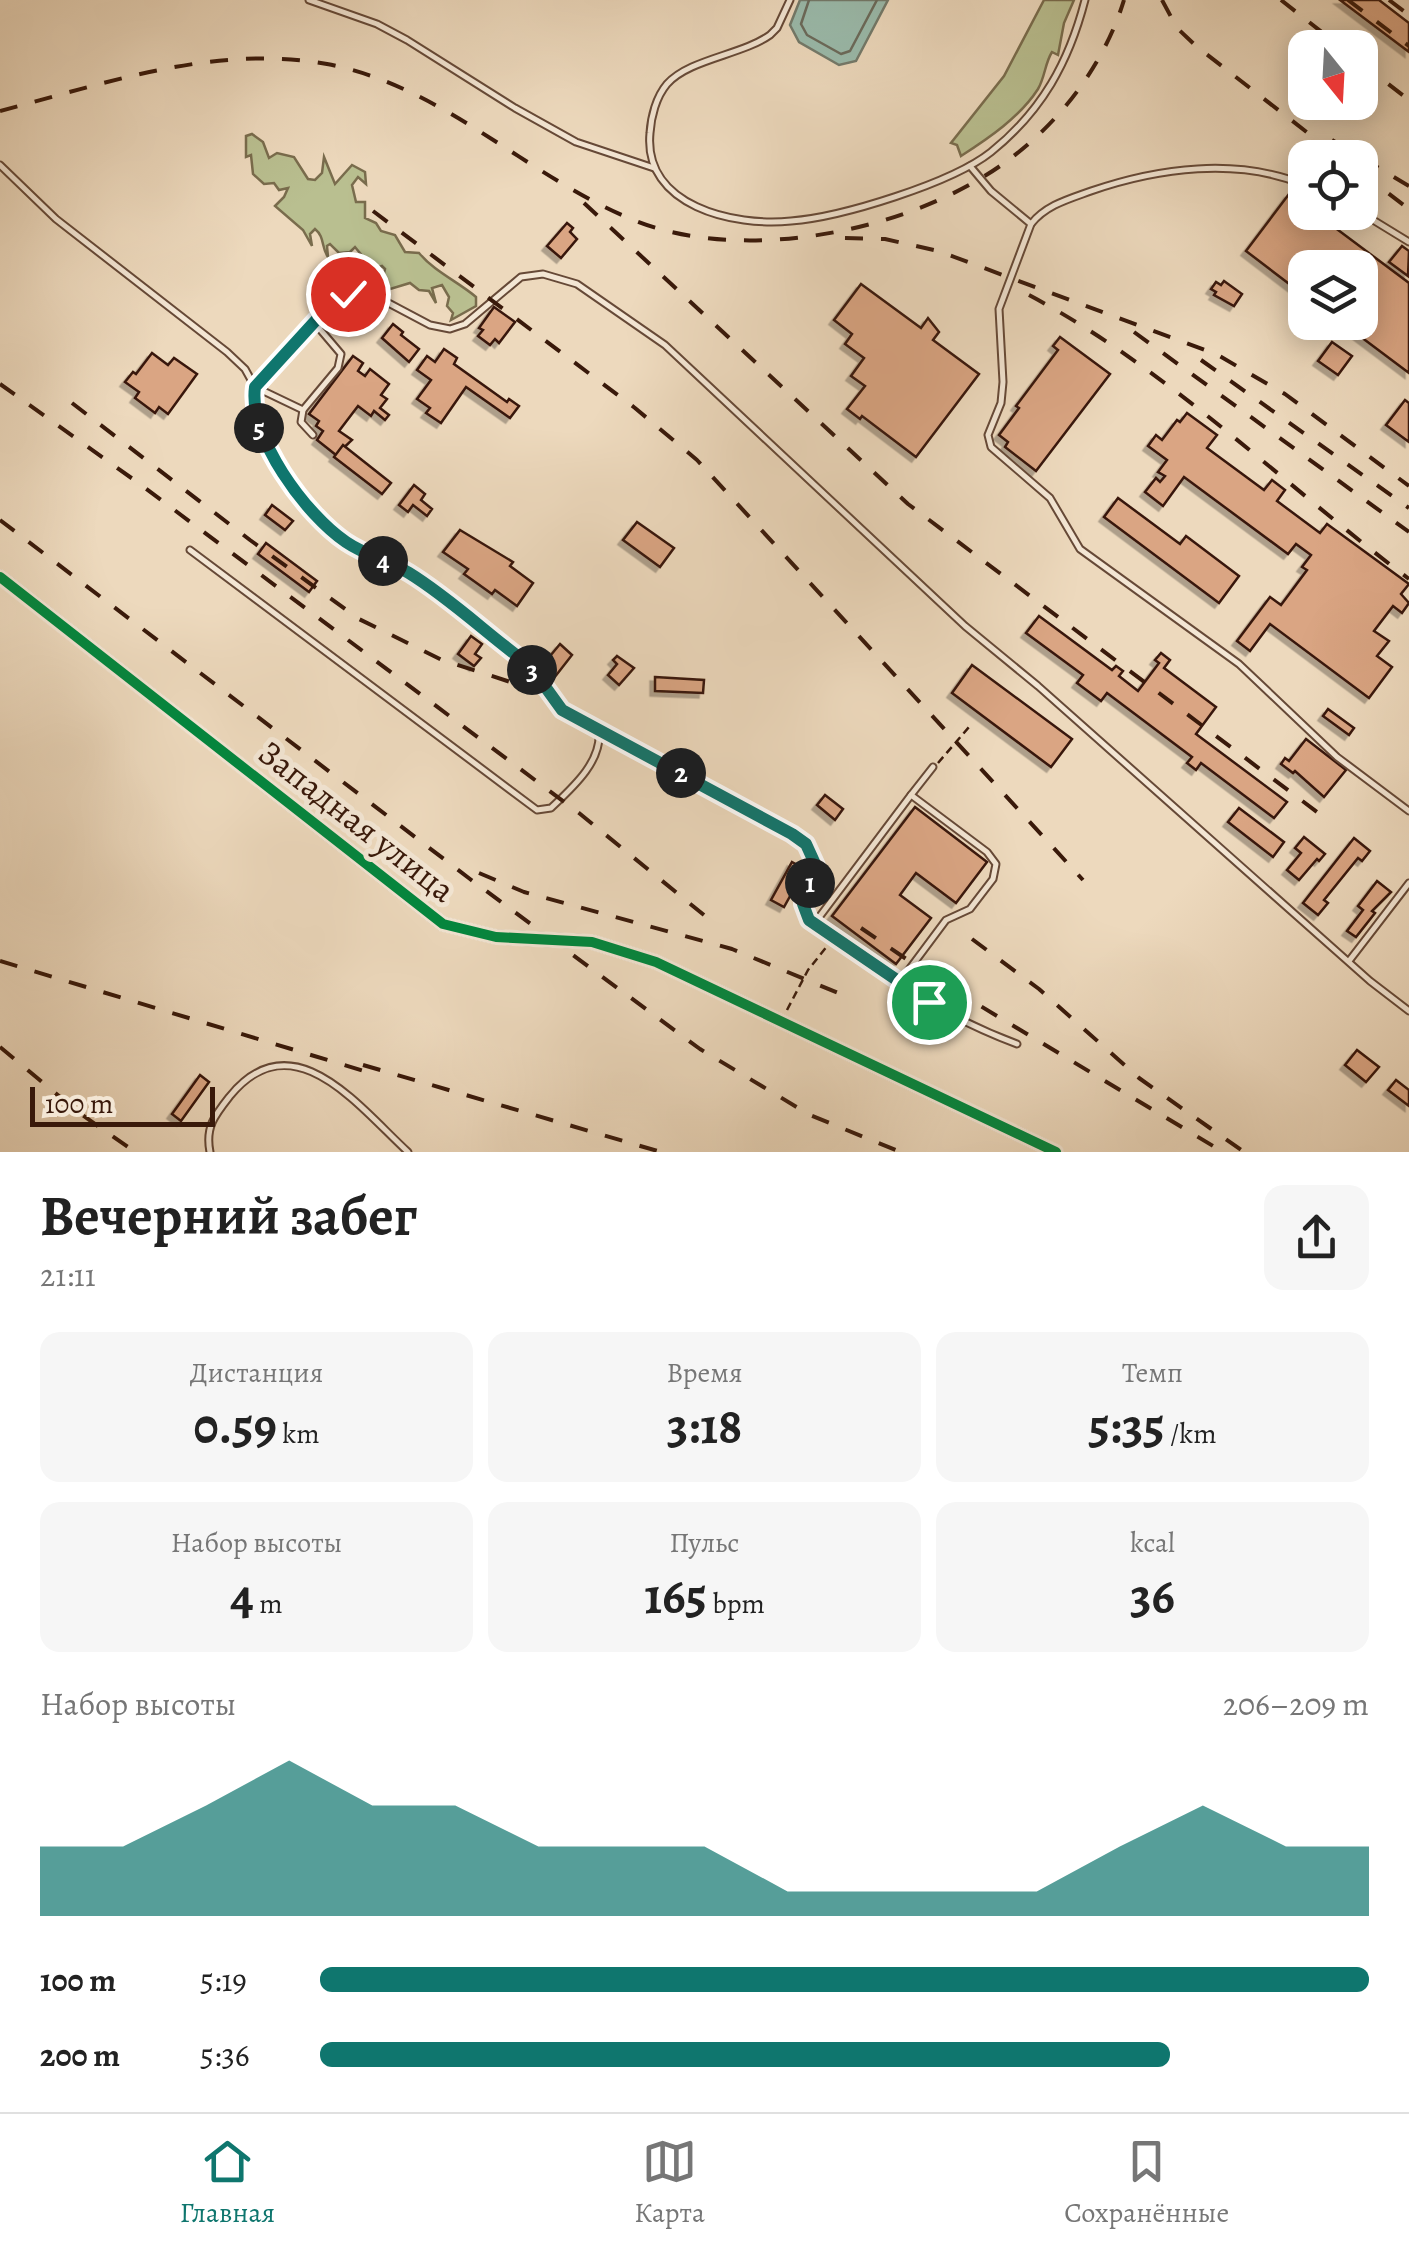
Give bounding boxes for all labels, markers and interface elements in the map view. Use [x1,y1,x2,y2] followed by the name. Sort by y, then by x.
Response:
[1288,30,1378,120] north arrow
[1288,30,1378,340] map controls
[1288,140,1378,230] button: locate
[1288,250,1378,340] button: layers
[306,252,391,337] pin
[321,267,376,322] icon: check
[234,403,284,453] pin: 5
[253,409,265,447] text: 5
[358,536,408,586] pin: 4
[376,542,390,580] text: 4
[507,645,557,695] pin: 3
[526,651,538,689] text: 3
[249,729,465,913] street label: Западная улица
[656,748,706,798] pin: 2
[674,754,688,792] text: 2
[785,858,835,908] pin: 1
[805,864,815,902] text: 1
[887,960,972,1045] pin
[902,975,957,1030] icon: arrive
[30,1082,215,1126] scale bar
[45,1085,113,1123] text: 100 m
[40,1178,418,1253] text: Вечерний забег
[1264,1185,1369,1290] button: share
[40,1253,96,1297] text: 21:11
[190,1354,323,1392] text: Дистанция
[666,1354,743,1392] text: Время
[1122,1354,1183,1392] text: Темп
[193,1392,277,1460] text: 0.59
[667,1392,742,1460] text: 3:18
[1088,1392,1165,1460] text: 5:35
[277,1415,320,1453] text: km
[1165,1415,1217,1453] text: /km
[171,1524,342,1562] text: Набор высоты
[669,1524,740,1562] text: Пульс
[1130,1524,1175,1562] text: kcal
[230,1562,254,1630] text: 4
[644,1562,707,1630] text: 165
[1130,1562,1175,1630] text: 36
[254,1585,283,1623] text: m
[707,1585,765,1623] text: bpm
[40,1682,236,1726] text: Набор высоты
[1223,1682,1369,1726] text: 206–209 m
[40,1958,116,2002] text: 100 m
[200,1958,247,2002] text: 5:19
[40,2033,120,2077] text: 200 m
[200,2033,249,2077] text: 5:36
[180,2134,275,2232] tab: Главная
[634,2134,705,2232] tab: Карта
[1064,2134,1229,2232] tab: Сохранённые

